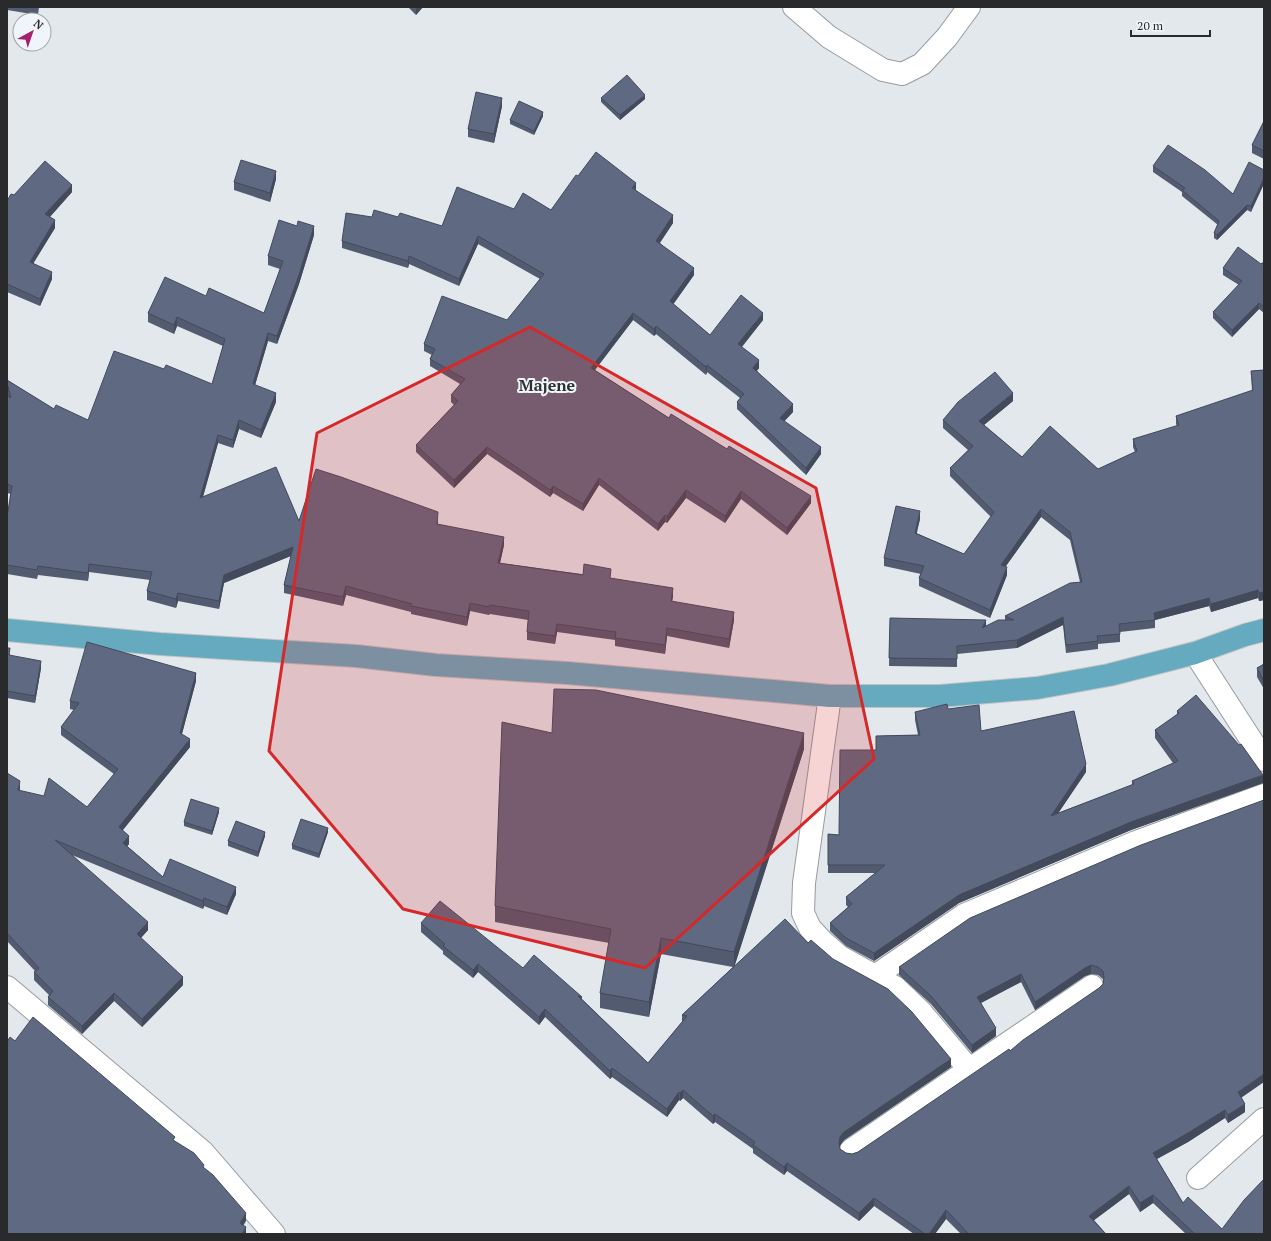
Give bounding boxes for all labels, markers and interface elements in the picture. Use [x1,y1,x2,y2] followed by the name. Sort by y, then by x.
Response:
[12,12,52,52] north arrow
[1131,12,1210,38] scale bar
[31,16,47,33] text: N
[1137,18,1164,33] text: 20 m
[519,374,576,396] district label: Majene

